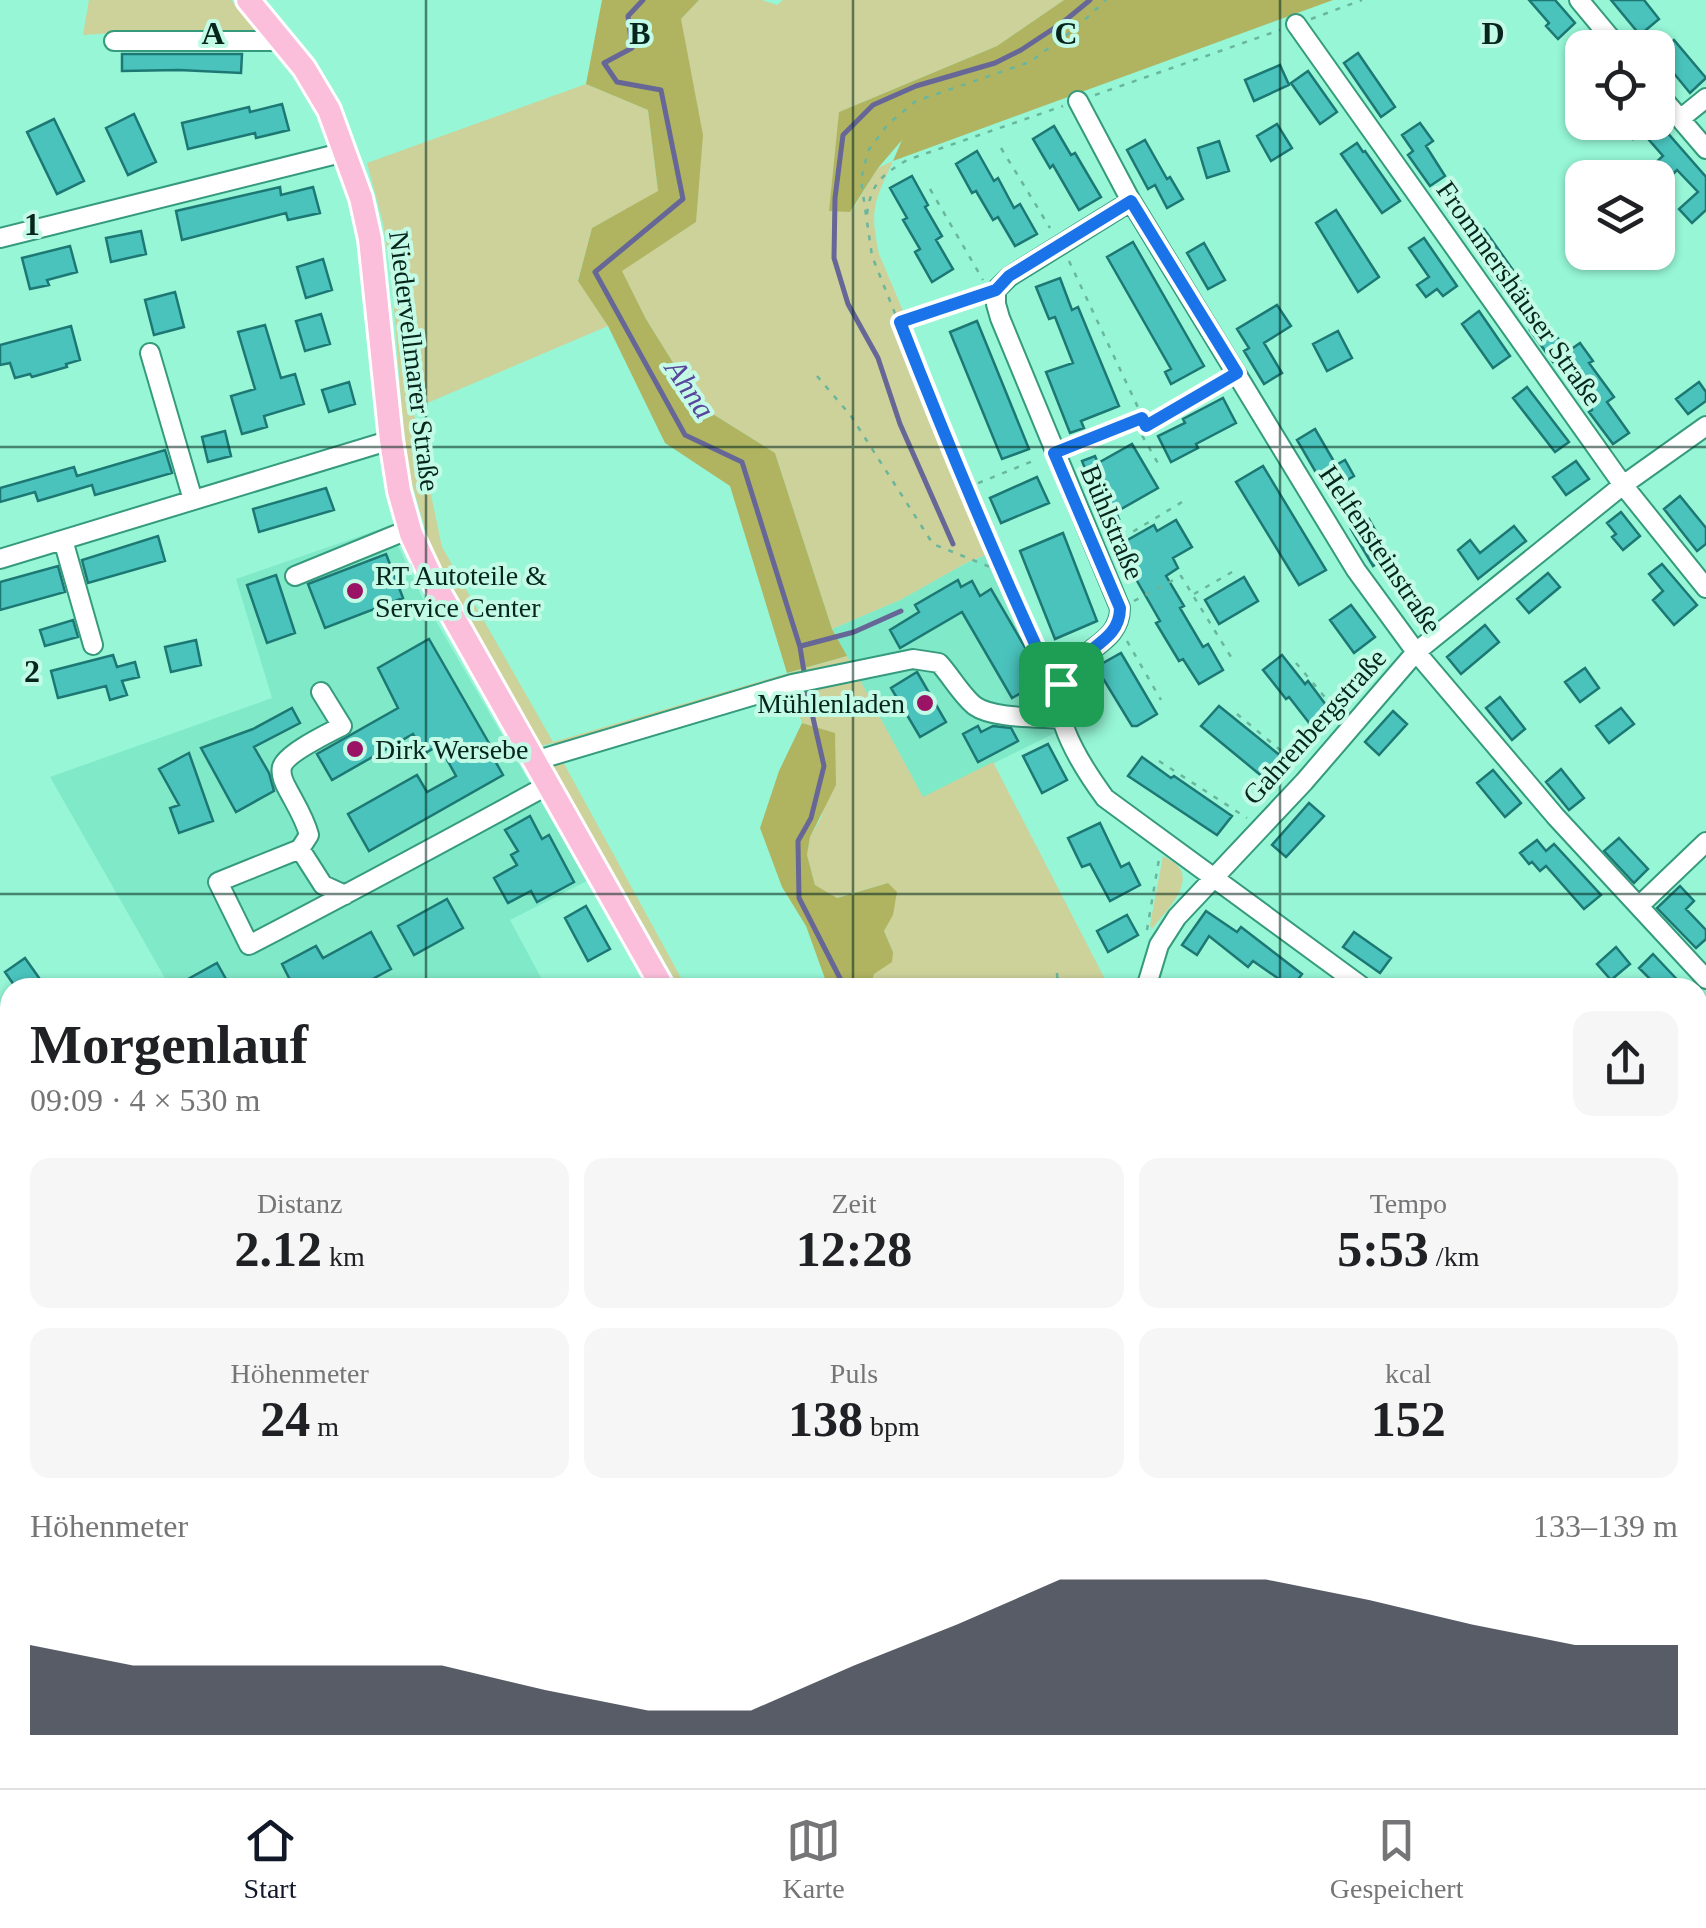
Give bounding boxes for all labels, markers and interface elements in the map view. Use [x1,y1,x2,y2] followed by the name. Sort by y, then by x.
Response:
[201,15,225,51] text: A
[629,15,651,51] text: B
[1054,15,1078,51] text: C
[1481,15,1505,51] text: D
[1565,30,1675,270] map controls
[1565,30,1675,140] button: locate
[1565,160,1675,270] button: layers
[1430,175,1609,411] street label: Frommershäuser Straße
[24,206,40,242] text: 1
[383,229,446,493] street label: Niedervellmarer Straße
[658,352,722,424] water label: Ahna
[1313,459,1448,639] street label: Helfensteinstraße
[1075,460,1151,584] street label: Bühlstraße
[375,560,547,623] place label: RT Autoteile & Service Center
[344,580,366,602] marker: RT Autoteile & Service Center
[1019,642,1104,727] pin
[1236,642,1392,810] street label: Gahrenbergstraße
[24,653,40,689] text: 2
[1034,657,1089,712] icon: arrive
[757,688,905,719] place label: Mühlenladen
[914,692,936,714] marker: Mühlenladen
[375,734,529,765] place label: Dirk Wersebe
[344,738,366,760] marker: Dirk Wersebe
[1573,1011,1678,1116] button: share
[30,1014,308,1075] text: Morgenlauf
[30,1082,260,1118] text: 09:09 · 4 × 530 m
[257,1188,342,1219] text: Distanz
[831,1188,877,1219] text: Zeit
[1370,1188,1447,1219] text: Tempo
[235,1221,322,1277] text: 2.12
[796,1221,912,1277] text: 12:28
[1337,1221,1429,1277] text: 5:53
[322,1241,365,1272] text: km
[1429,1241,1479,1272] text: /km
[230,1358,369,1389] text: Höhenmeter
[830,1358,878,1389] text: Puls
[1385,1358,1432,1389] text: kcal
[260,1391,310,1447] text: 24
[788,1391,863,1447] text: 138
[1371,1391,1446,1447] text: 152
[310,1411,339,1442] text: m
[863,1411,920,1442] text: bpm
[30,1508,188,1544] text: Höhenmeter
[1533,1508,1678,1544] text: 133–139 m
[243,1813,298,1905] tab: Start
[783,1813,845,1905] tab: Karte
[1330,1813,1463,1905] tab: Gespeichert

